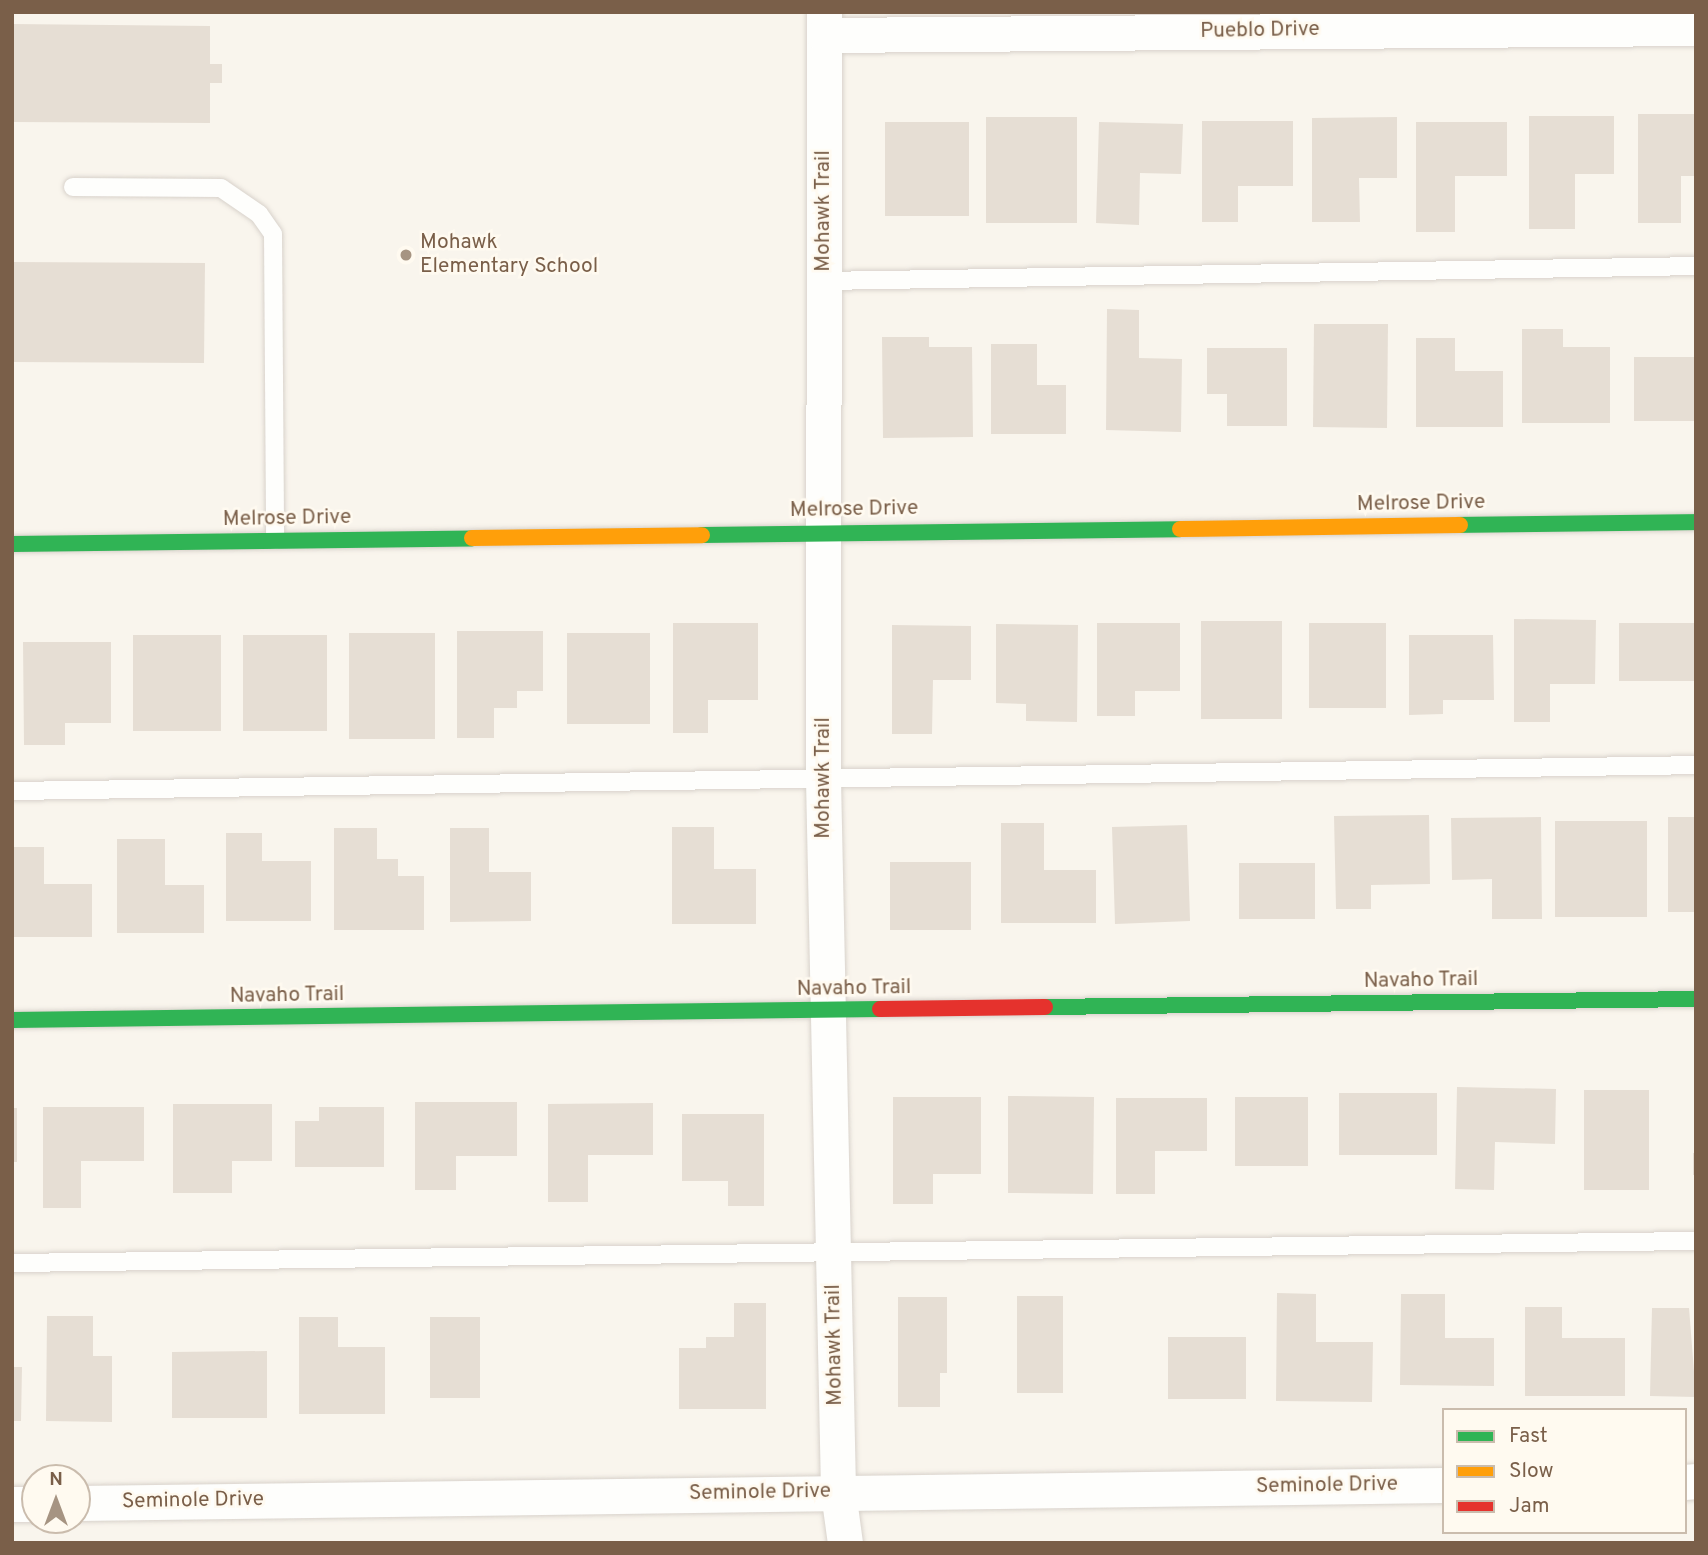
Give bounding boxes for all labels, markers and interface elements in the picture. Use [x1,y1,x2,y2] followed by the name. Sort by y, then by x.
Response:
[1200,17,1320,45] street label: Pueblo Drive
[811,150,837,272] street label: Mohawk Trail
[420,230,598,280] place label: Mohawk Elementary School
[398,247,414,263] marker: Mohawk Elementary School
[1357,490,1485,518] street label: Melrose Drive
[790,496,918,524] street label: Melrose Drive
[223,505,351,533] street label: Melrose Drive
[811,717,837,839] street label: Mohawk Trail
[1363,967,1479,995] street label: Navaho Trail
[796,975,912,1003] street label: Navaho Trail
[229,982,345,1010] street label: Navaho Trail
[821,1284,849,1406] street label: Mohawk Trail
[1442,1408,1687,1534] legend
[1509,1423,1548,1450] text: Fast
[1509,1458,1554,1485] text: Slow
[21,1464,91,1534] north arrow
[49,1468,63,1492] text: N
[1256,1472,1398,1500] street label: Seminole Drive
[689,1479,831,1507] street label: Seminole Drive
[122,1487,264,1515] street label: Seminole Drive
[1509,1493,1550,1520] text: Jam

